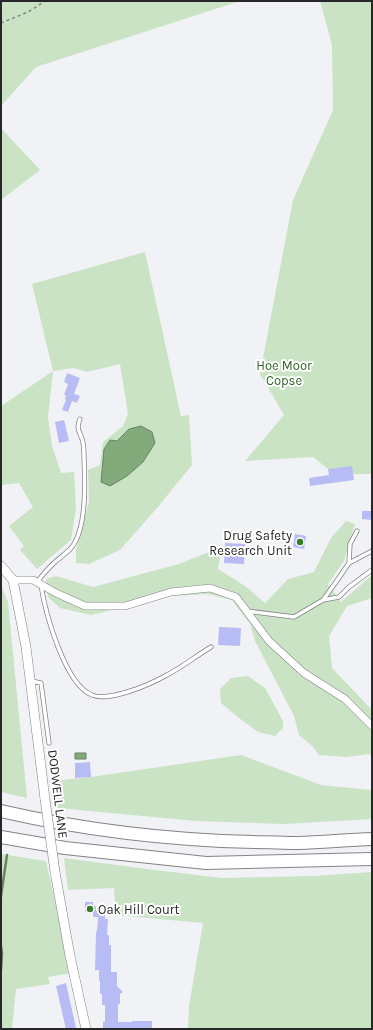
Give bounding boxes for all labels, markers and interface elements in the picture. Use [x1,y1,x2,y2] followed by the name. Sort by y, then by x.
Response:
[256,358,312,388] park label: Hoe Moor Copse
[209,528,292,558] place label: Drug Safety Research Unit
[295,537,305,547] marker: Drug Safety Research Unit
[45,749,71,839] street label: DODWELL LANE
[98,902,180,917] place label: Oak Hill Court
[85,904,95,914] marker: Oak Hill Court

